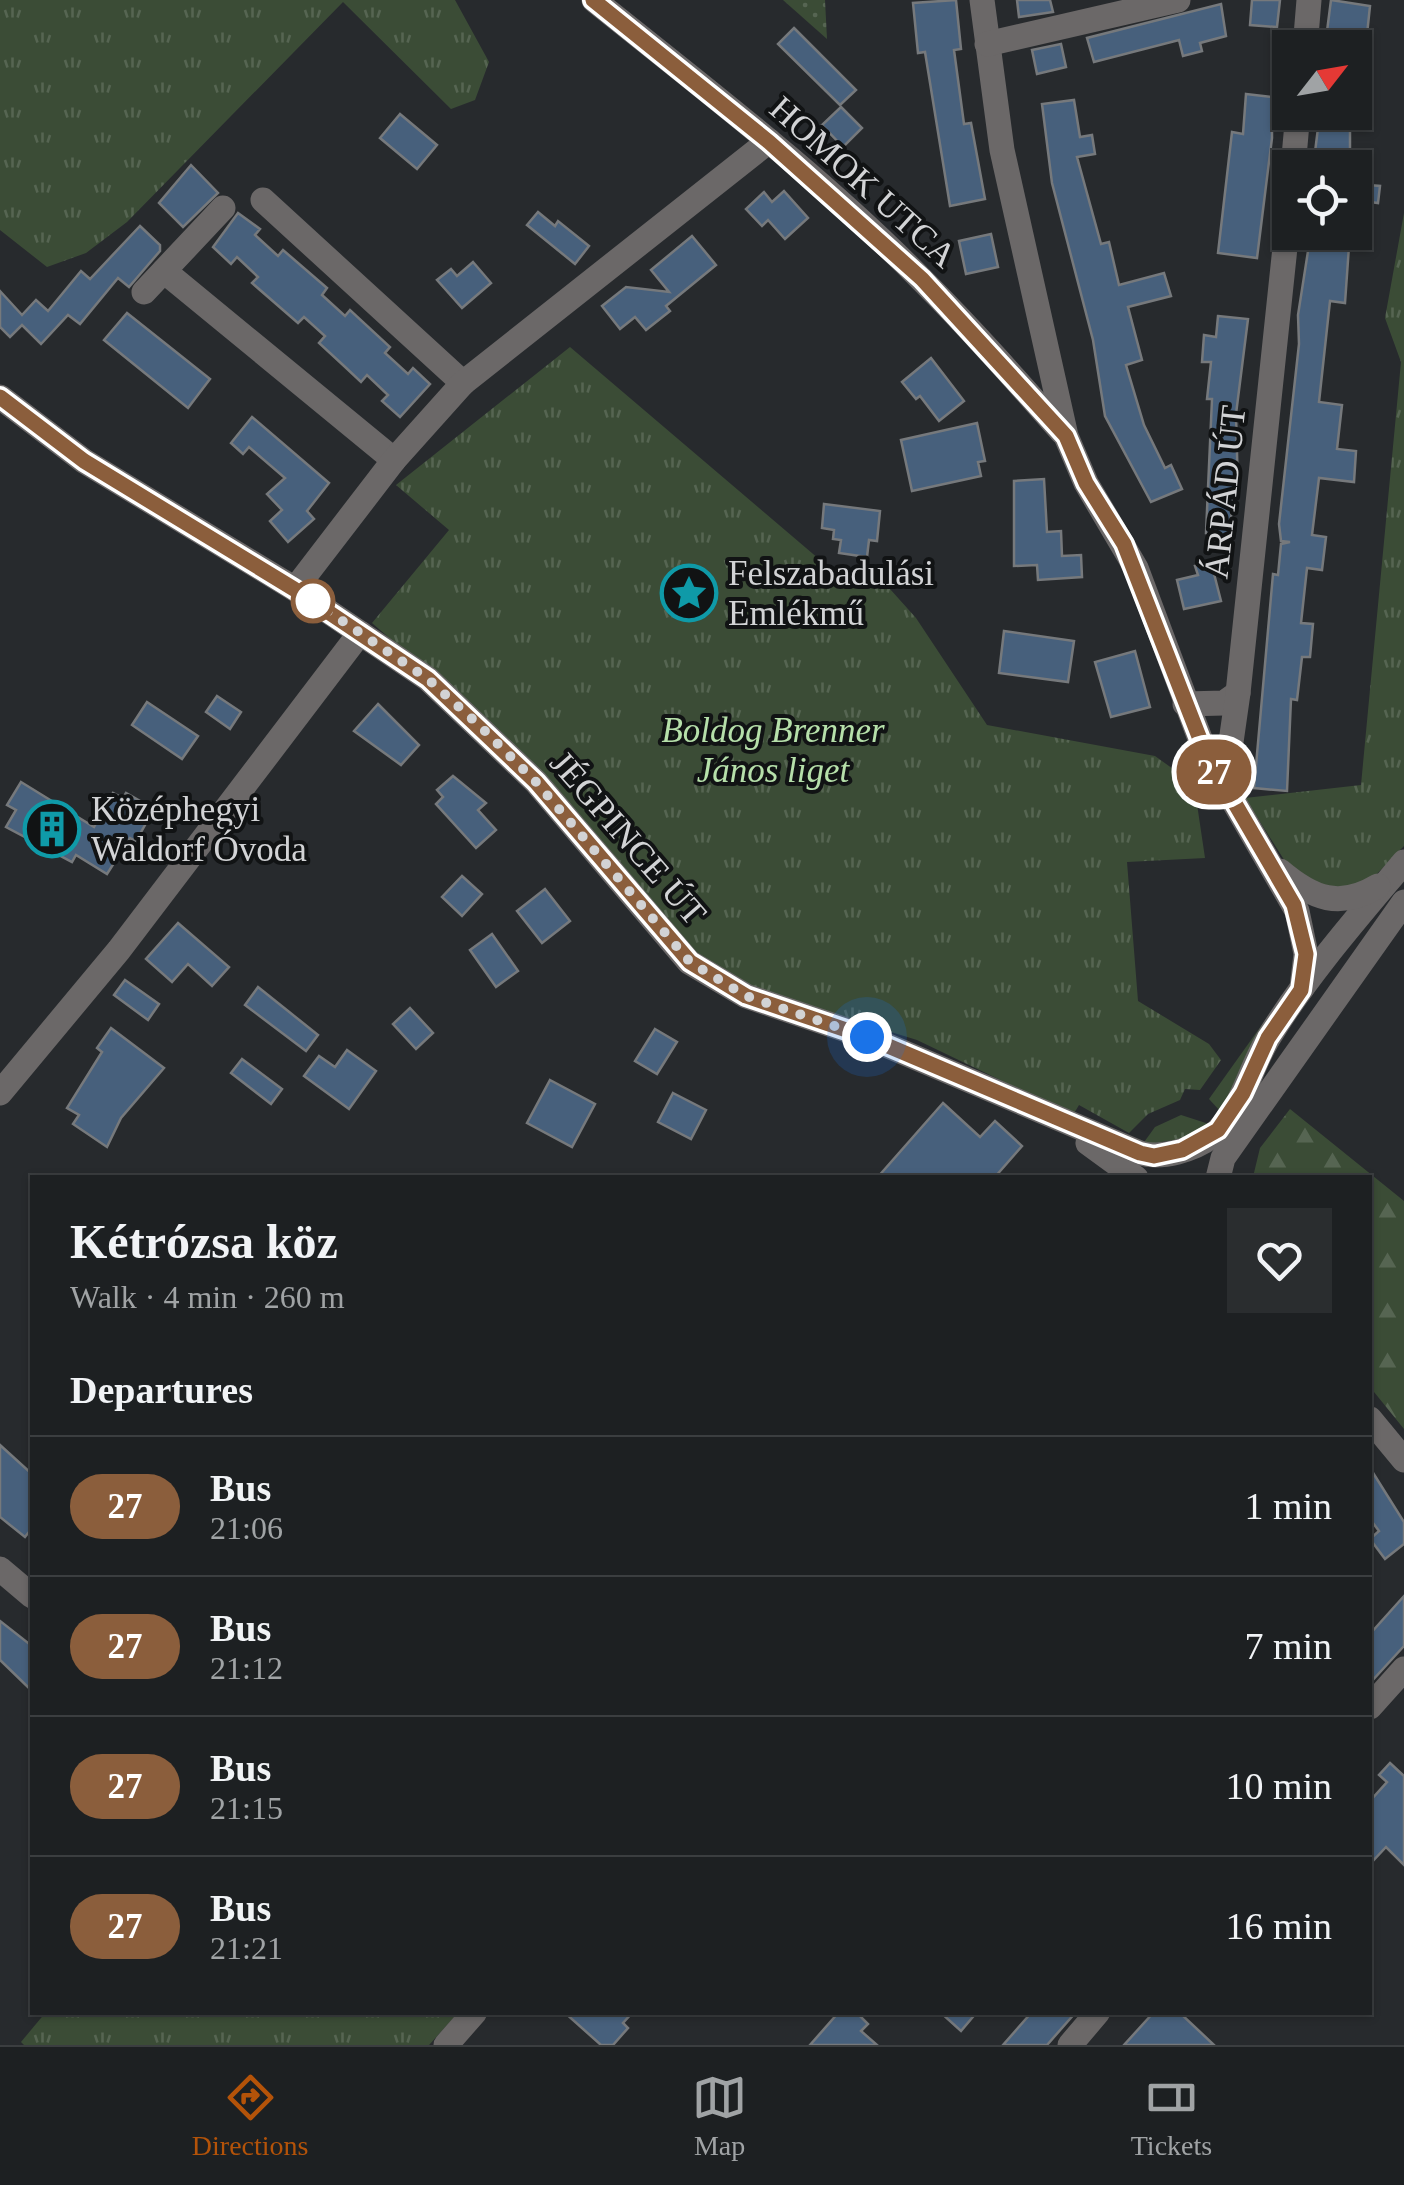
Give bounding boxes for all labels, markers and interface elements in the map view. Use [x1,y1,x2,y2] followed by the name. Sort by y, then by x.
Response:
[1272,30,1372,130] north arrow
[1272,30,1372,250] map controls
[762,88,964,276] street label: HOMOK UTCA
[1272,150,1372,250] button: locate
[1196,403,1253,581] street label: ÁRPÁD ÚT
[728,554,934,633] place label: Felszabadulási Emlékmű
[659,563,719,623] place icon: Felszabadulási Emlékmű
[292,580,334,622] unlabelled marker
[661,711,885,790] park label: Boldog Brenner János liget
[1169,740,1259,804] line badge: 27
[542,743,715,933] street label: JÉGPINCE ÚT
[1197,753,1232,792] text: 27
[91,790,307,869] place label: Középhegyi Waldorf Óvoda
[22,799,82,859] building icon: Középhegyi Waldorf Óvoda
[842,1012,892,1062] your location
[1227,1208,1332,1313] button: heart
[70,1215,338,1268] text: Kétrózsa köz
[70,1279,345,1315] text: Walk · 4 min · 260 m
[70,1369,253,1411] text: Departures
[210,1467,271,1509] text: Bus
[1244,1485,1332,1527] text: 1 min
[108,1487,143,1526] text: 27
[210,1510,283,1546] text: 21:06
[210,1607,271,1649] text: Bus
[1244,1625,1332,1667] text: 7 min
[108,1627,143,1666] text: 27
[210,1650,283,1686] text: 21:12
[210,1747,271,1789] text: Bus
[1225,1765,1332,1807] text: 10 min
[108,1767,143,1806] text: 27
[210,1790,283,1826] text: 21:15
[210,1887,271,1929] text: Bus
[1225,1905,1332,1947] text: 16 min
[108,1907,143,1946] text: 27
[210,1930,283,1966] text: 21:21
[192,2070,308,2162] tab: Directions
[692,2070,747,2162] tab: Map
[1131,2070,1212,2162] tab: Tickets

